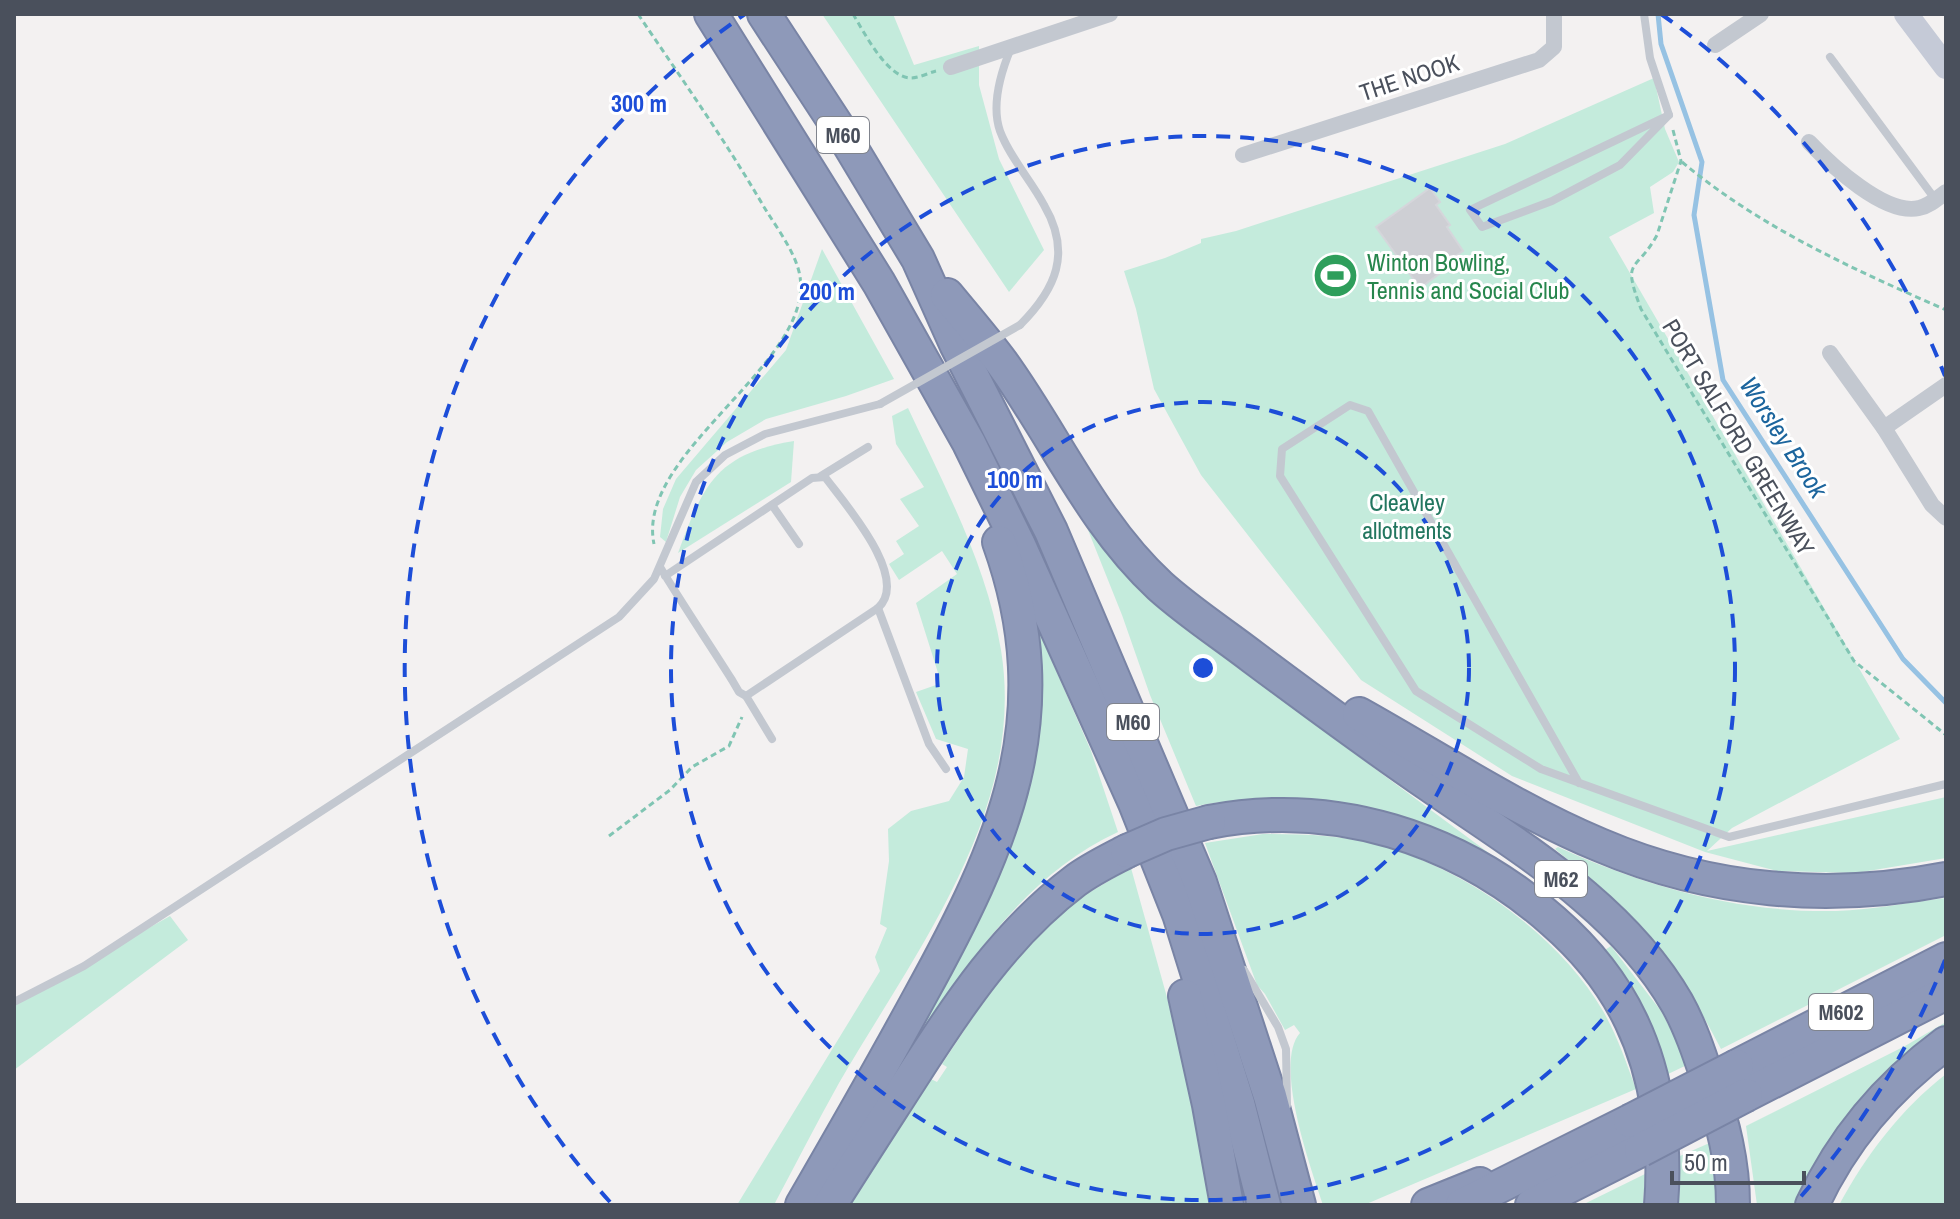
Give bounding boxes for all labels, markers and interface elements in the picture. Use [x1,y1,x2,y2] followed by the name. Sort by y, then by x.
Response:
[1355,46,1463,108] street label: THE NOOK
[611,87,667,119] text: 300 m
[817,117,869,153] road number: M60
[1367,246,1569,306] place label: Winton Bowling, Tennis and Social Club
[1312,252,1360,300] sports icon: Winton Bowling, Tennis and Social Club
[799,275,855,307] text: 200 m
[1656,313,1822,561] street label: PORT SALFORD GREENWAY
[1732,370,1837,506] water label: Worsley Brook
[987,463,1043,495] text: 100 m
[1362,486,1452,546] park label: Cleavley allotments
[1189,654,1217,682] centre of rings
[1107,704,1159,740] road number: M60
[1535,861,1587,897] road number: M62
[1809,994,1873,1030] road number: M602
[1672,1135,1804,1185] scale bar
[1684,1146,1728,1178] text: 50 m

